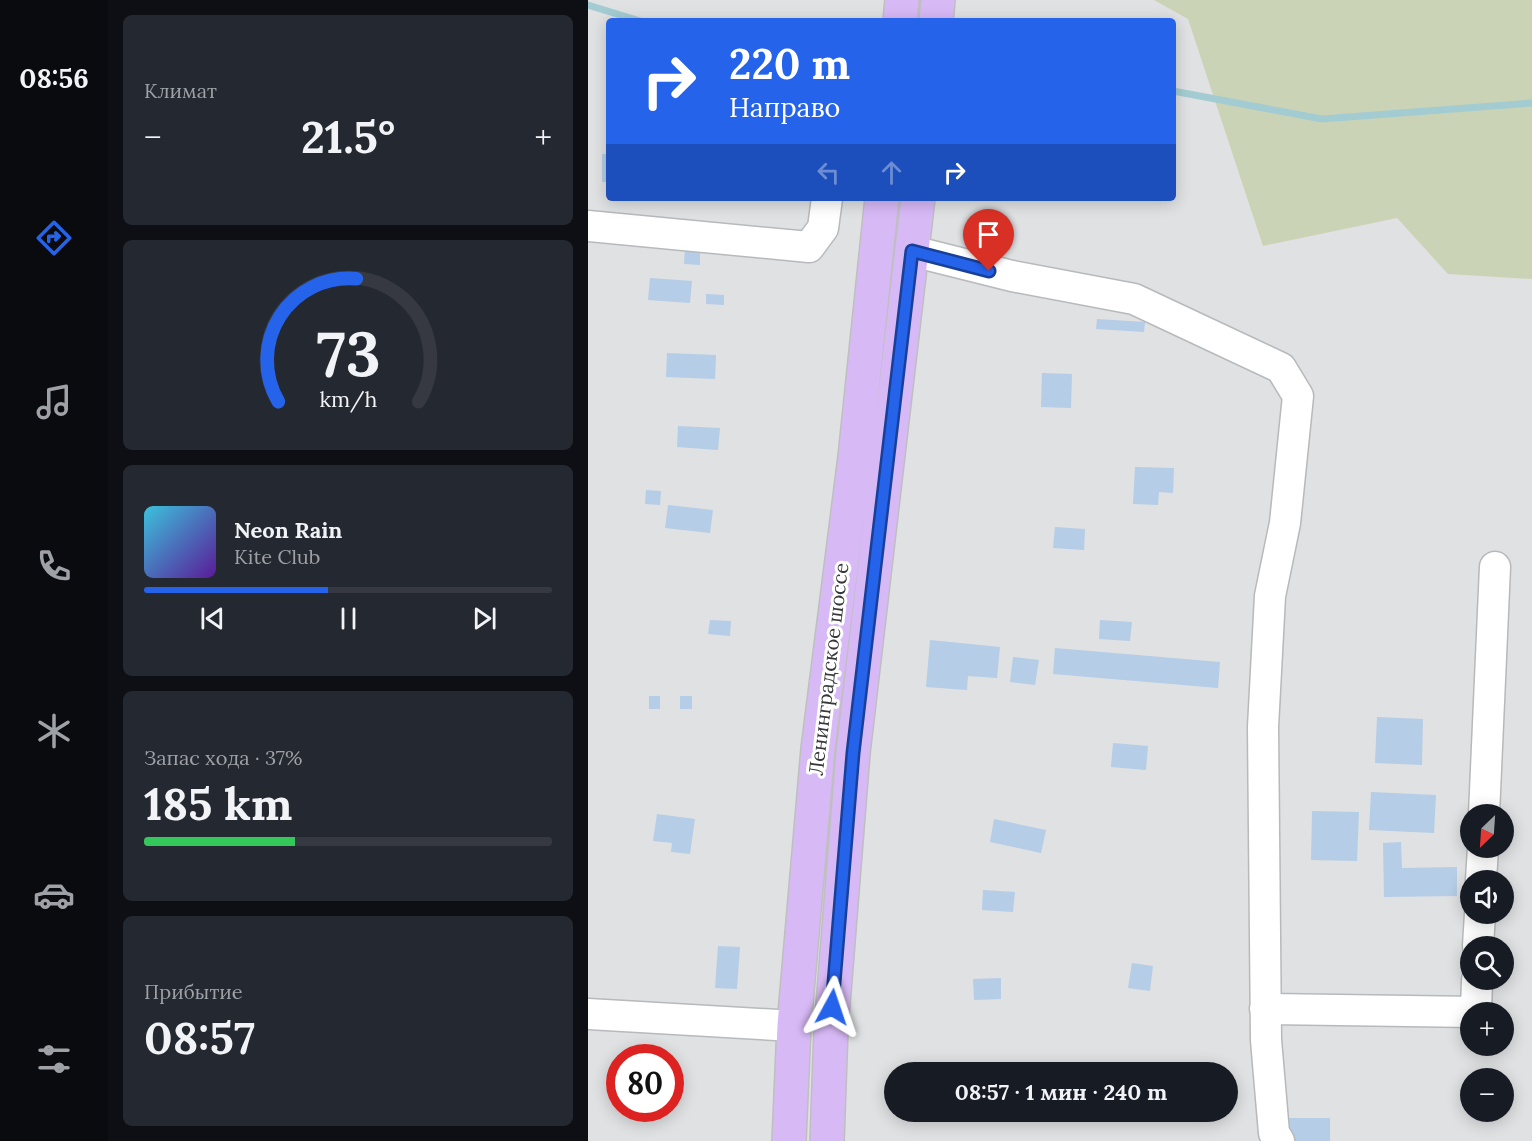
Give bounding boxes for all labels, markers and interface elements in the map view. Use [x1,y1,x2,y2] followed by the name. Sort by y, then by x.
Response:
[729,37,850,91] text: 220 m
[630,42,708,120] icon: right
[19,61,89,95] text: 08:56
[144,78,217,103] text: Климат
[729,90,840,124] text: Направо
[301,108,395,165] text: 21.5°
[144,116,162,158] text: −
[534,116,552,158] text: +
[812,156,845,189] icon: left
[875,156,908,189] icon: ahead
[938,156,971,189] icon: right
[963,209,1014,271] pin
[33,217,75,259] icon: directions
[972,218,1005,251] icon: arrive
[316,313,380,393] text: 73
[33,381,75,423] icon: music
[319,386,377,414] text: km/h
[234,516,342,544] text: Neon Rain
[234,544,320,569] text: Kite Club
[33,545,75,587] icon: phone
[803,561,853,777] street label: Ленинградское шоссе
[196,602,229,635] icon: previous
[332,602,365,635] icon: pause
[468,602,501,635] icon: next
[33,710,75,752] icon: climate
[144,745,302,770] text: Запас хода · 37%
[144,775,292,832] text: 185 km
[1460,804,1514,858] north arrow
[1460,804,1514,1122] map controls
[1460,870,1514,924] button: sound
[33,874,75,916] icon: car
[1460,936,1514,990] button: search
[800,975,864,1039] position arrow
[144,979,243,1004] text: Прибытие
[1460,1002,1514,1056] button: +
[144,1009,255,1066] text: 08:57
[33,1038,75,1080] icon: filters
[606,1044,684,1122] speed limit sign: 80
[1460,1068,1514,1122] button: −
[955,1078,1167,1106] text: 08:57 · 1 мин · 240 m

